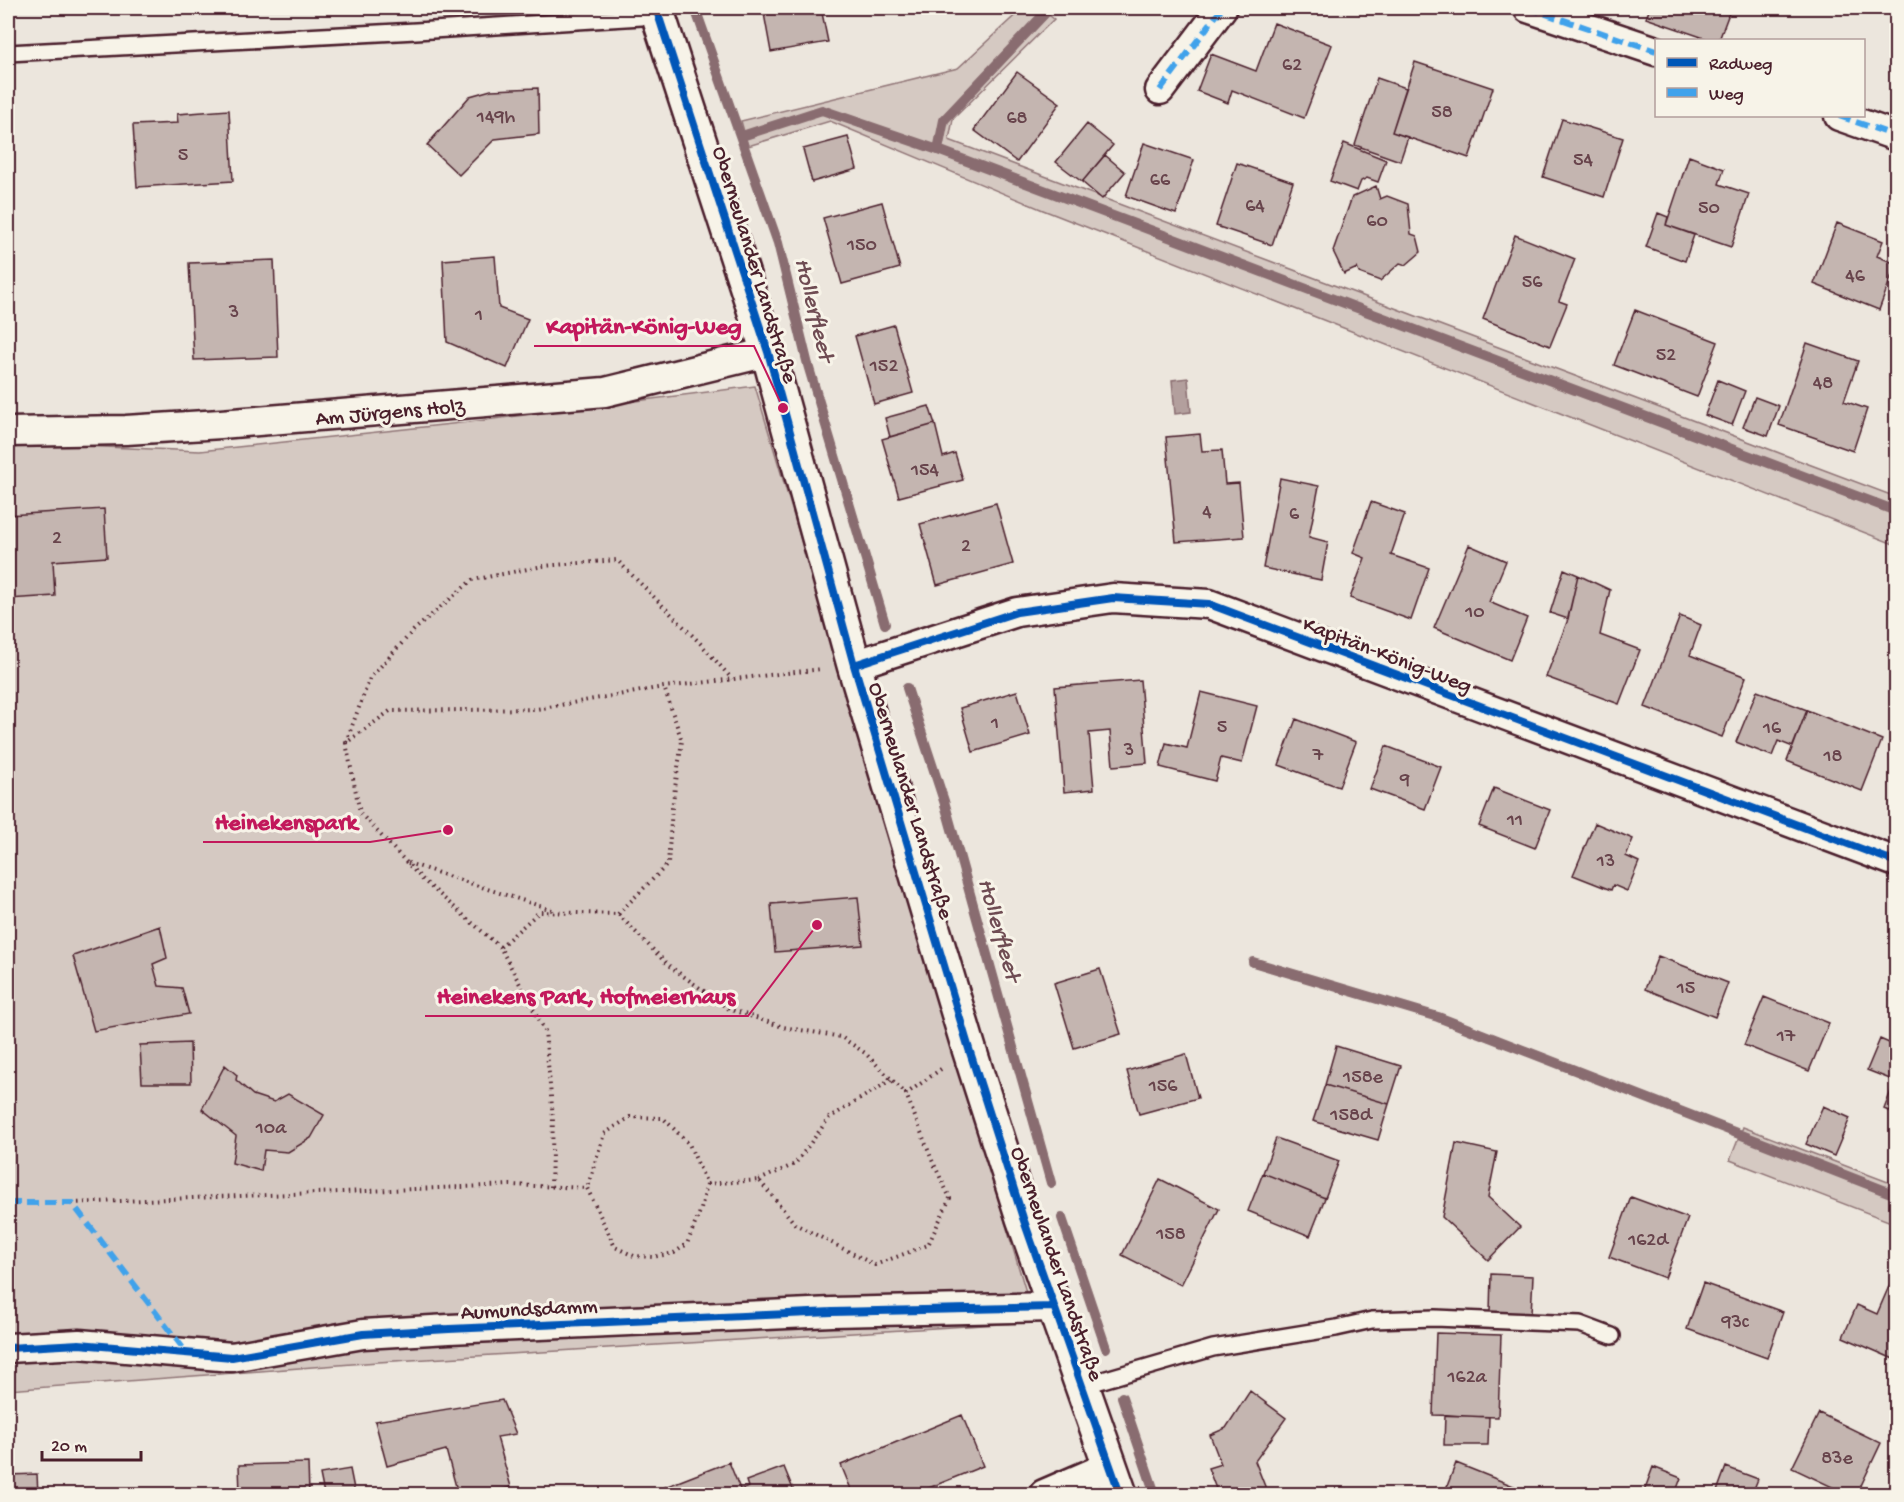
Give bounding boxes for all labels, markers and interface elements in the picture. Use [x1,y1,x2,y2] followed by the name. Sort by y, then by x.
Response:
[1655,39,1865,117] legend
[1282,55,1302,78] house number: 62
[1709,55,1772,76] text: Radweg
[1709,85,1744,106] text: Weg
[1431,102,1453,125] house number: 58
[476,107,515,130] house number: 149h
[1006,108,1028,131] house number: 68
[705,144,802,387] street label: Oberneulander Landstraße
[178,145,188,168] house number: 5
[1573,150,1594,173] house number: 54
[1150,170,1171,193] house number: 66
[1245,196,1265,219] house number: 64
[1698,198,1720,221] house number: 50
[1366,211,1388,234] house number: 60
[846,235,877,258] house number: 150
[786,255,840,368] water label: Hollerfleet
[1845,266,1866,289] house number: 46
[1522,272,1543,295] house number: 56
[228,302,239,325] house number: 3
[534,304,754,346] callout: Kapitän-König-Weg
[474,305,483,328] house number: 1
[545,314,742,343] text: Kapitän-König-Weg
[1656,345,1676,368] house number: 52
[869,356,898,379] house number: 152
[1813,373,1833,396] house number: 48
[315,394,467,433] street label: Am Jürgens Holz
[910,460,940,483] house number: 154
[1202,502,1212,525] house number: 4
[1289,504,1300,527] house number: 6
[52,528,62,551] house number: 2
[961,536,971,559] house number: 2
[1464,602,1485,625] house number: 10
[1298,612,1475,701] street label: Kapitän-König-Weg
[861,680,958,923] street label: Oberneulander Landstraße
[990,713,999,736] house number: 1
[1217,717,1227,740] house number: 5
[1762,718,1782,741] house number: 16
[1123,740,1134,763] house number: 3
[1312,745,1324,768] house number: 7
[1822,746,1843,769] house number: 18
[1399,770,1410,793] house number: 9
[203,800,370,842] callout: Heinekenspark
[215,810,361,839] text: Heinekenspark
[1506,810,1523,833] house number: 11
[1596,851,1615,874] house number: 13
[969,876,1027,988] water label: Hollerfleet
[425,974,748,1016] callout: Heinekens Park, Hofmeierhaus
[1676,978,1695,1001] house number: 15
[437,984,736,1013] text: Heinekens Park, Hofmeierhaus
[1776,1026,1796,1049] house number: 17
[1342,1067,1384,1090] house number: 158e
[1148,1076,1178,1099] house number: 156
[1329,1105,1374,1128] house number: 158d
[255,1118,287,1141] house number: 10a
[1003,1144,1108,1386] street label: Oberneulander Landstraße
[1155,1224,1186,1247] house number: 158
[1627,1230,1670,1253] house number: 162d
[460,1294,599,1328] street label: Aumundsdamm
[1720,1312,1750,1335] house number: 93c
[1446,1367,1487,1390] house number: 162a
[42,1424,141,1462] scale bar
[51,1437,87,1458] text: 20 m
[1821,1448,1854,1471] house number: 83e

